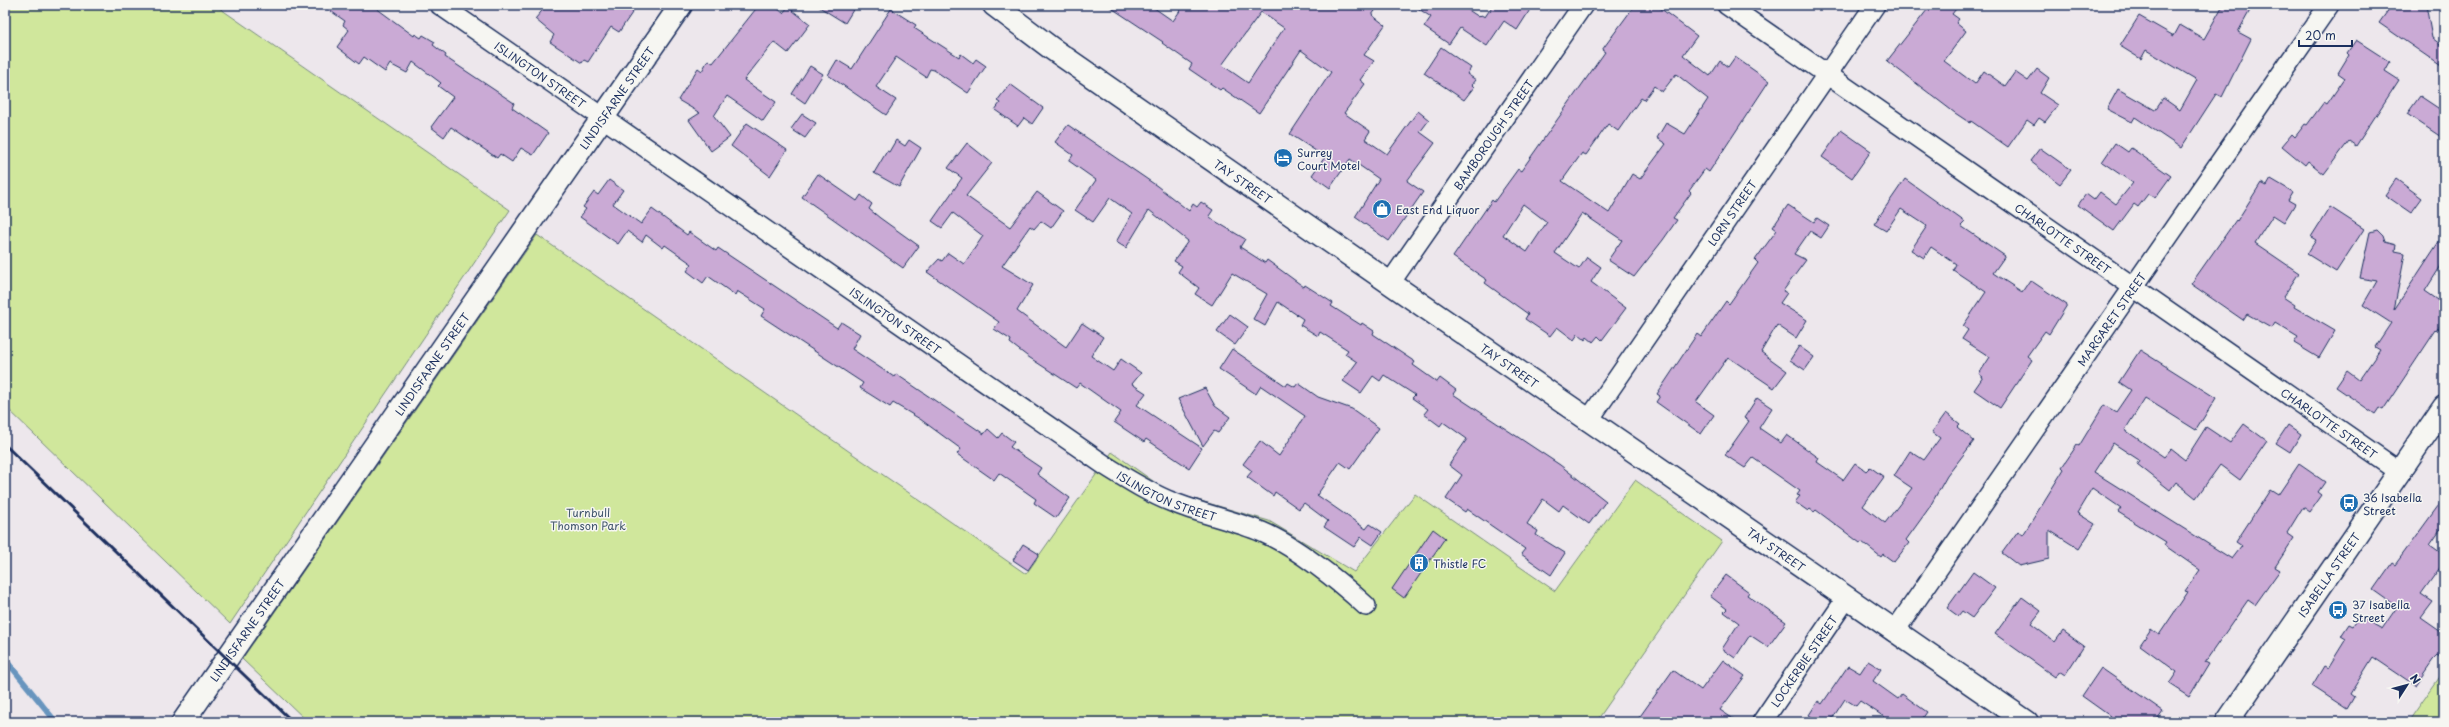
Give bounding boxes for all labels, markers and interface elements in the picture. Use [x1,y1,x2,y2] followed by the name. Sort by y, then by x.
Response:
[2299,22,2352,48] scale bar
[2305,26,2336,44] text: 20 m
[491,37,590,112] street label: ISLINGTON STREET
[575,43,658,153] street label: LINDISFARNE STREET
[1449,75,1538,193] street label: BAMBOROUGH STREET
[1297,144,1360,174] place label: Surrey Court Motel
[1272,147,1294,169] hotel icon: Surrey Court Motel
[1210,155,1276,208] street label: TAY STREET
[1703,176,1761,249] street label: LORN STREET
[1371,198,1393,220] shop icon: East End Liquor
[2011,199,2115,278] street label: CHARLOTTE STREET
[1396,201,1480,218] place label: East End Liquor
[2073,268,2150,369] street label: MARGARET STREET
[847,283,945,358] street label: ISLINGTON STREET
[390,309,474,419] street label: LINDISFARNE STREET
[1477,339,1543,392] street label: TAY STREET
[2278,383,2381,463] street label: CHARLOTTE STREET
[1114,466,1219,525] street label: ISLINGTON STREET
[2363,489,2422,519] place label: 36 Isabella Street
[2338,492,2360,514] bus stop icon: 36 Isabella Street
[550,504,626,534] park label: Turnbull Thomson Park
[1744,523,1809,576] street label: TAY STREET
[2293,528,2364,620] street label: ISABELLA STREET
[1408,552,1430,574] building icon: Thistle FC
[1433,555,1486,572] place label: Thistle FC
[205,575,289,685] street label: LINDISFARNE STREET
[2352,596,2410,626] place label: 37 Isabella Street
[2327,599,2349,621] bus stop icon: 37 Isabella Street
[1766,611,1841,710] street label: LOCKERBIE STREET
[2387,665,2427,705] north arrow
[2406,670,2425,688] text: N

